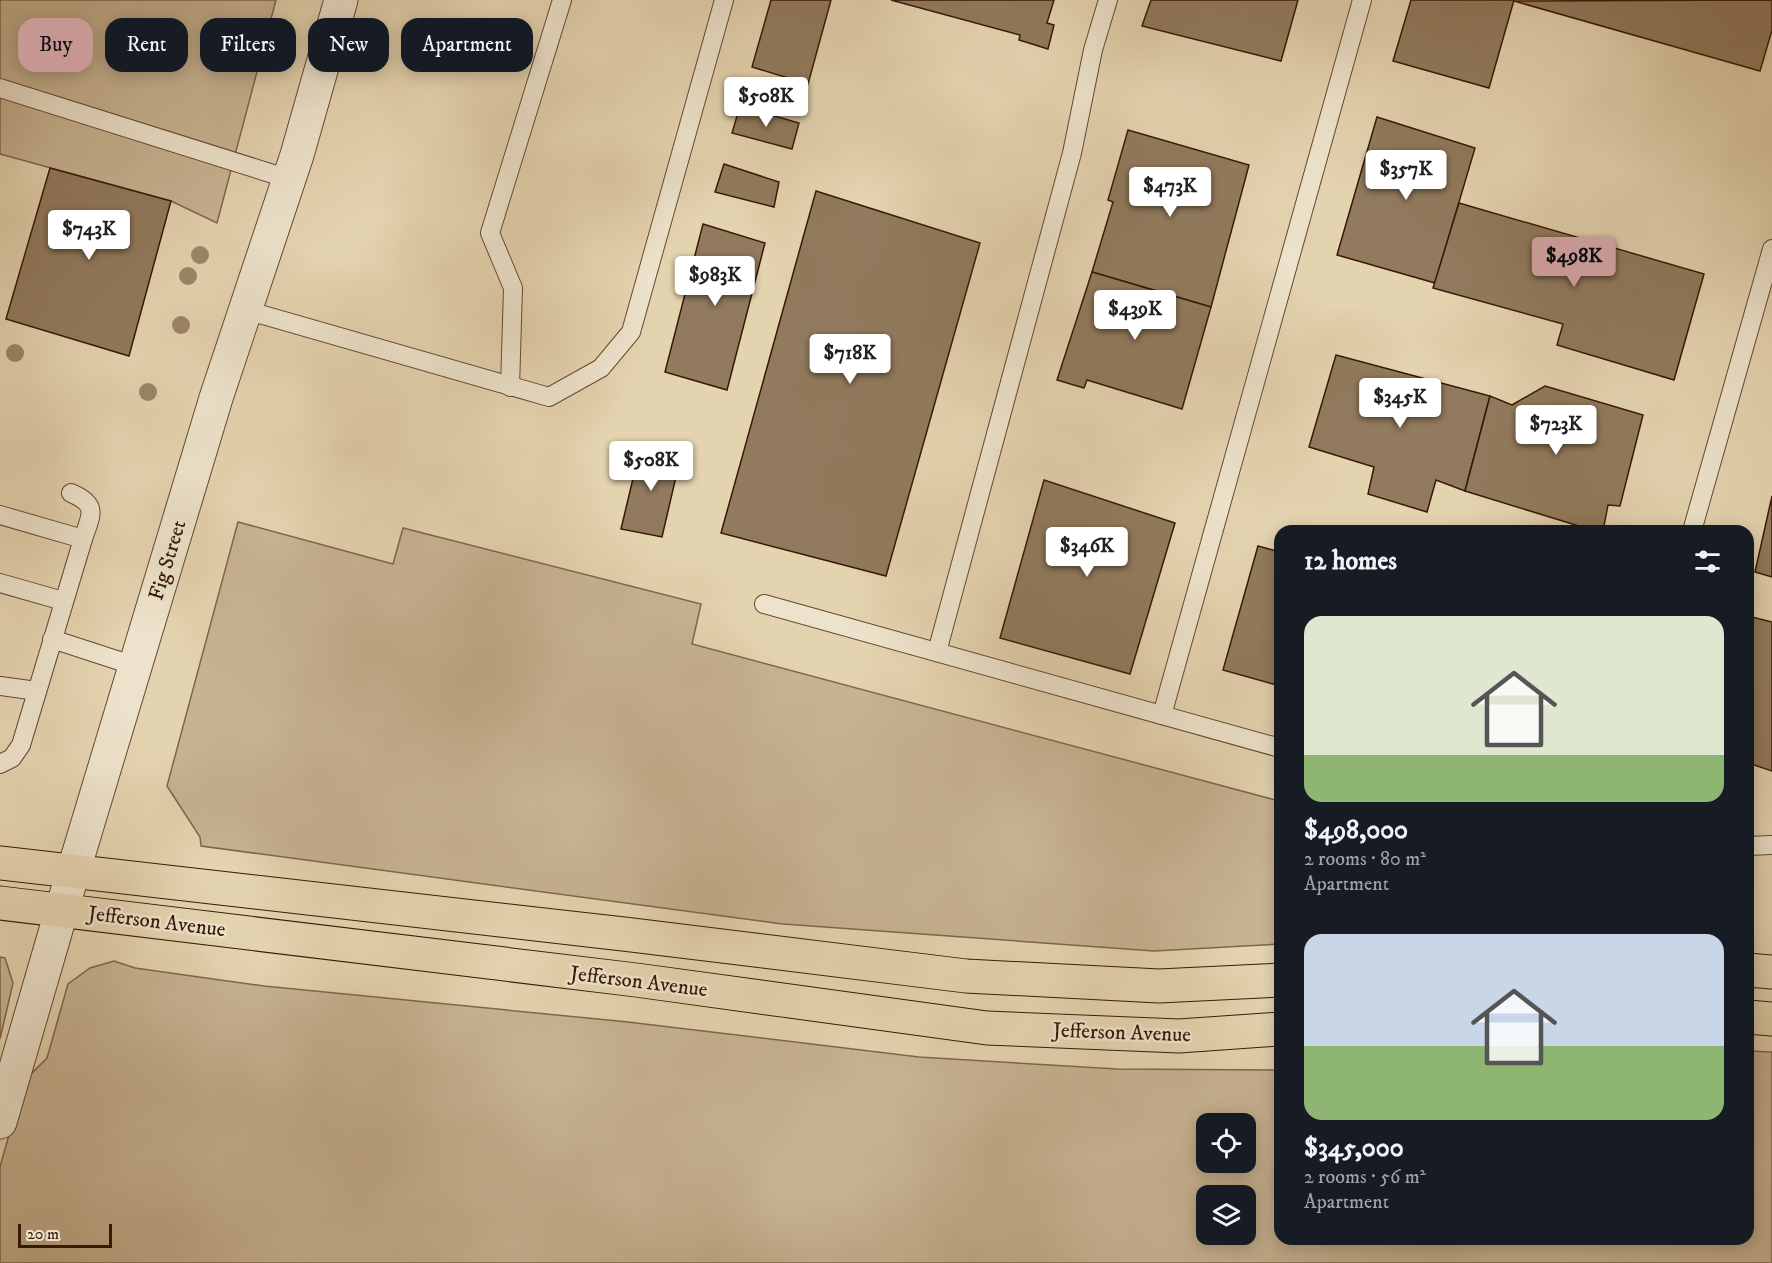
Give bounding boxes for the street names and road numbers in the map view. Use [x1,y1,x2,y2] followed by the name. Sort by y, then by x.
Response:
[143,517,193,604] street label: Fig Street
[85,900,227,943] street label: Jefferson Avenue
[567,960,709,1003] street label: Jefferson Avenue
[1050,1018,1192,1048] street label: Jefferson Avenue

